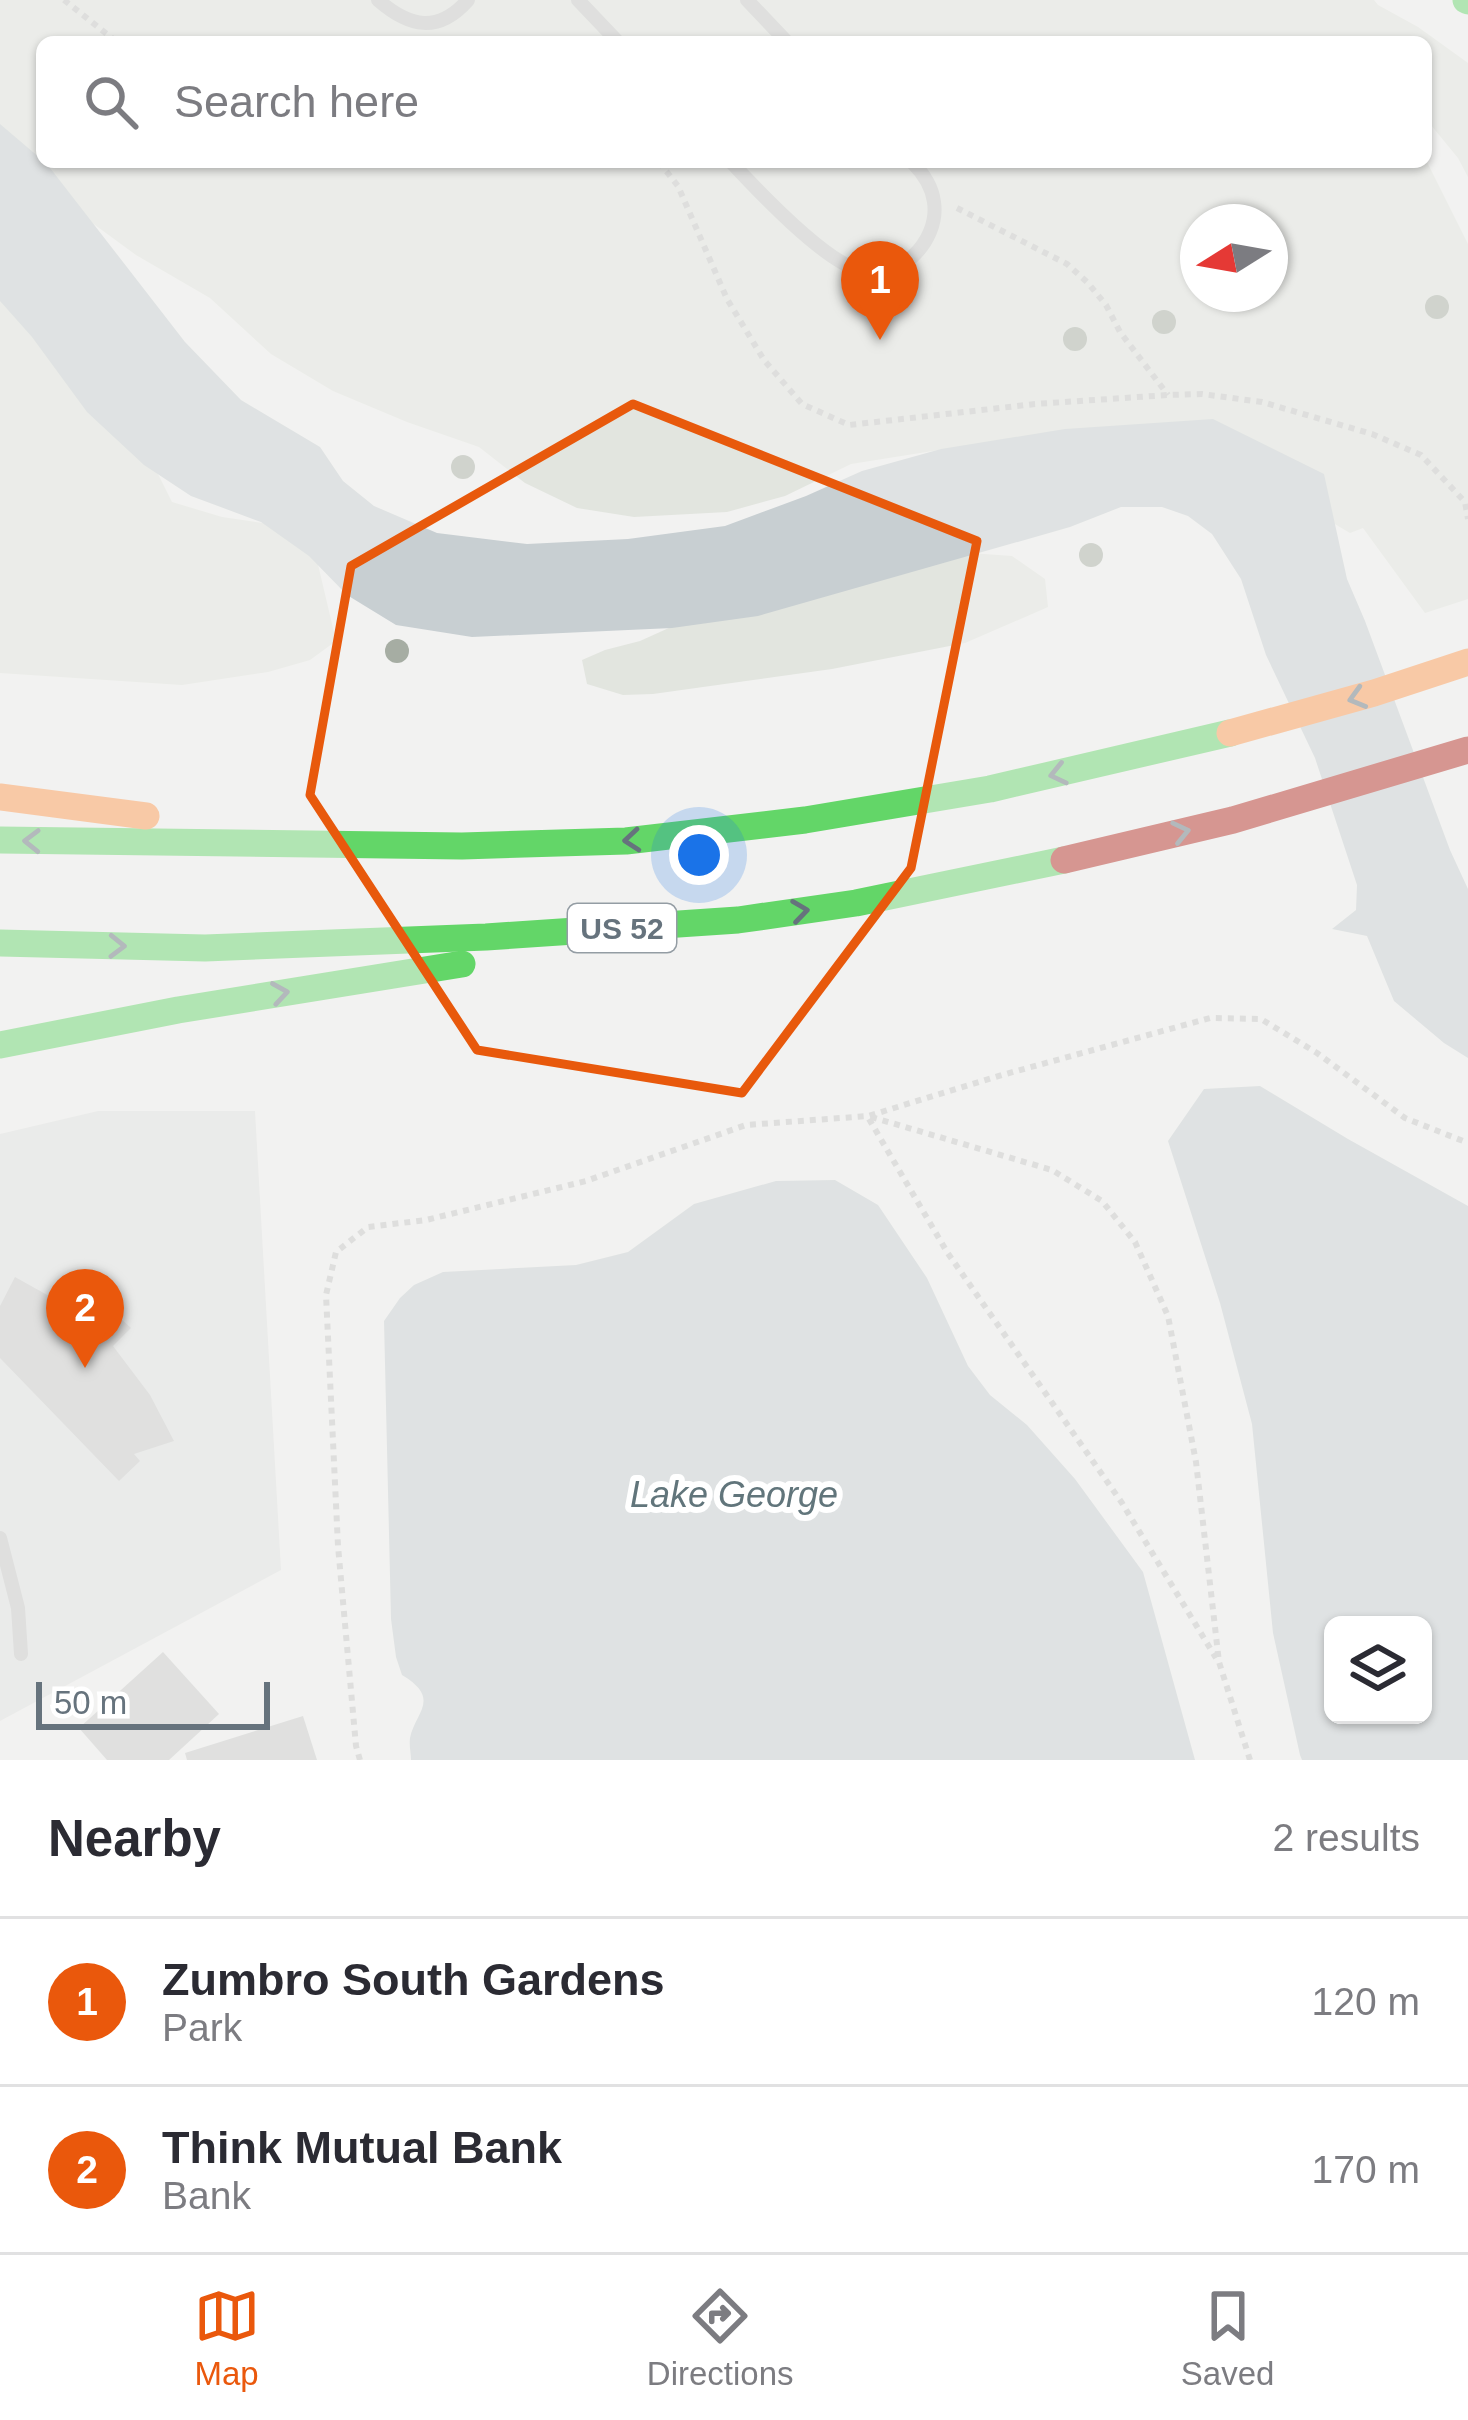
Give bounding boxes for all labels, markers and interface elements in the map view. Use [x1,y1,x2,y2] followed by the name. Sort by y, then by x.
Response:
[36,36,1432,168] search box
[78,69,144,135] icon: search
[174,76,419,127] text: Search here
[1180,204,1288,312] north arrow
[841,241,919,340] pin: 1
[1347,684,1368,709] one-way arrow
[1049,760,1069,785] one-way arrow
[1171,821,1191,846] one-way arrow
[669,825,729,885] your location
[622,827,641,852] one-way arrow
[22,828,40,854] one-way arrow
[790,899,809,925] one-way arrow
[568,904,676,952] road number: US 52
[108,933,127,959] one-way arrow
[270,982,290,1007] one-way arrow
[46,1269,124,1368] pin: 2
[630,1474,838,1515] water label: Lake George
[1324,1616,1432,1724] map controls
[1324,1616,1432,1724] button: layers
[36,1676,270,1729] scale bar
[54,1684,127,1721] text: 50 m
[48,1810,221,1867] text: Nearby
[1273,1816,1420,1859] text: 2 results
[162,1954,665,2005] text: Zumbro South Gardens
[76,1980,98,2023] text: 1
[1312,1980,1420,2023] text: 120 m
[162,2006,242,2049] text: Park
[162,2122,562,2173] text: Think Mutual Bank
[76,2148,98,2191] text: 2
[1312,2148,1420,2191] text: 170 m
[162,2174,251,2217] text: Bank
[194,2283,260,2393] tab: Map
[647,2283,794,2393] tab: Directions
[1181,2283,1274,2393] tab: Saved

